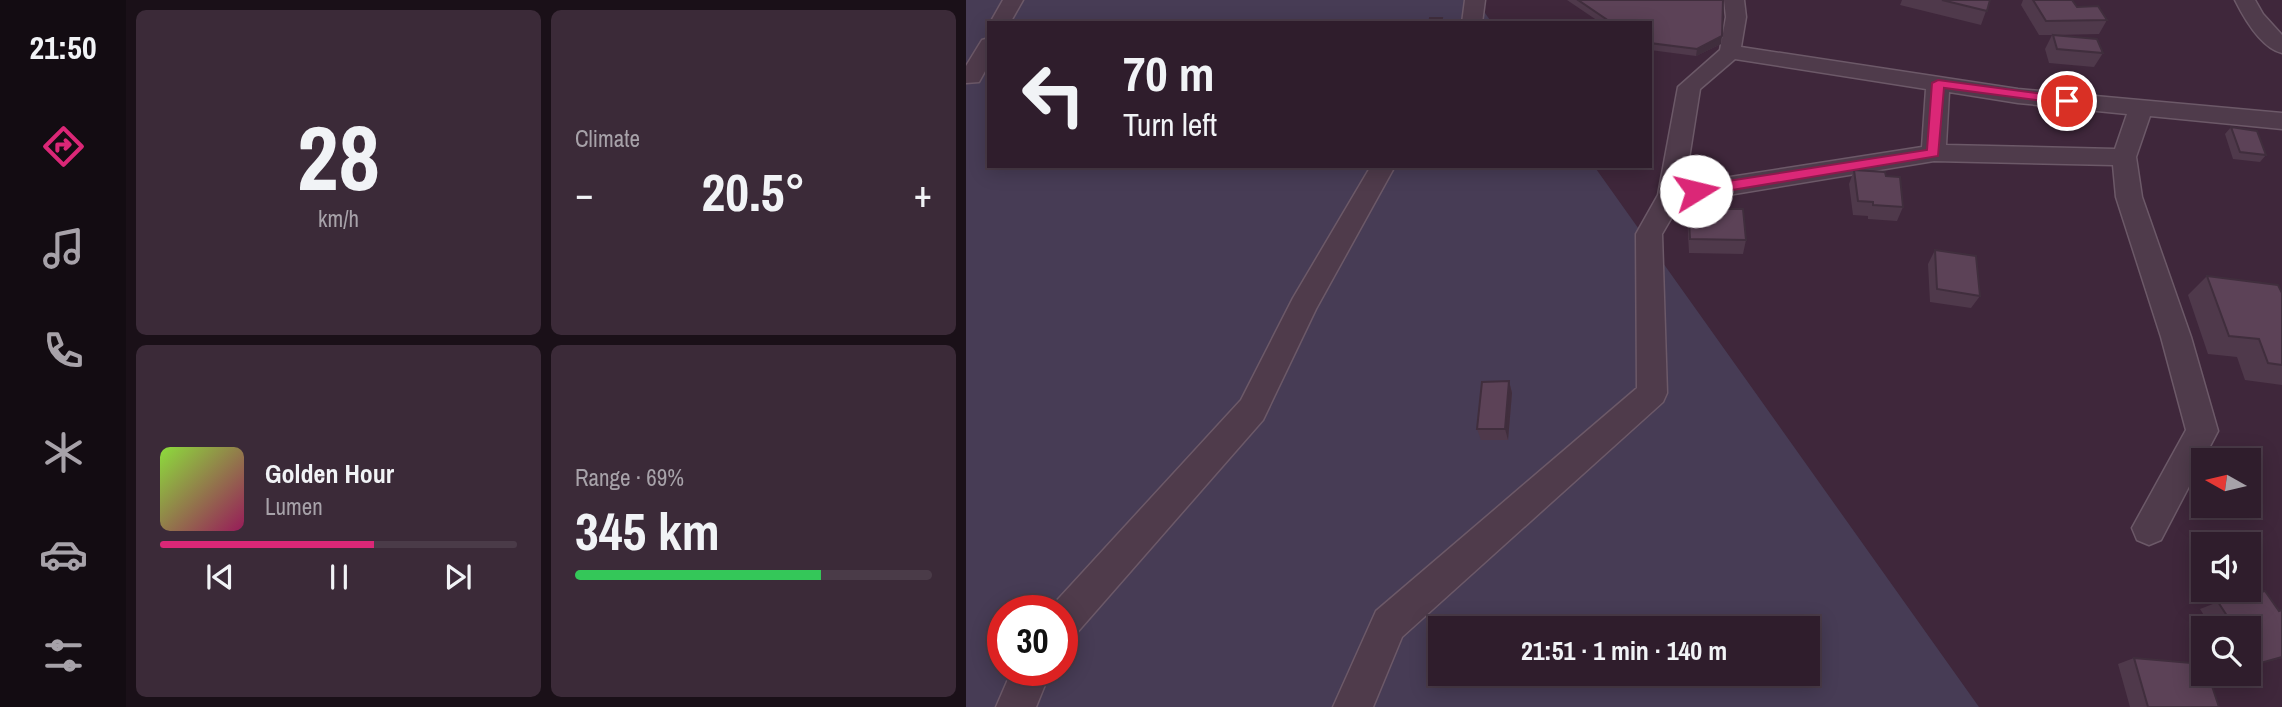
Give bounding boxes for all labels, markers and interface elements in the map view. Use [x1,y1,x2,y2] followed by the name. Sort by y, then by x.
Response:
[29,26,97,69] text: 21:50
[1123,40,1215,106] text: 70 m
[1008,49,1099,140] icon: left
[2037,71,2097,131] pin
[2048,82,2086,120] icon: arrive
[297,96,380,218] text: 28
[1123,103,1217,146] text: Turn left
[39,122,88,171] icon: directions
[575,123,640,154] text: Climate
[1659,154,1733,228] position arrow
[702,157,805,227] text: 20.5°
[575,168,593,219] text: −
[914,168,932,219] text: +
[318,203,359,234] text: km/h
[39,224,88,273] icon: music
[39,326,88,375] icon: phone
[39,428,88,477] icon: climate
[2191,448,2261,518] north arrow
[2191,448,2261,686] map controls
[265,456,394,491] text: Golden Hour
[575,462,684,493] text: Range · 69%
[265,491,323,522] text: Lumen
[575,496,720,566] text: 345 km
[39,530,88,579] icon: car
[2191,532,2261,602] button: sound
[201,558,239,596] icon: previous
[320,558,358,596] icon: pause
[439,558,477,596] icon: next
[987,595,1078,686] speed limit sign: 30
[2191,616,2261,686] button: search
[39,631,88,680] icon: filters
[1521,633,1727,668] text: 21:51 · 1 min · 140 m

